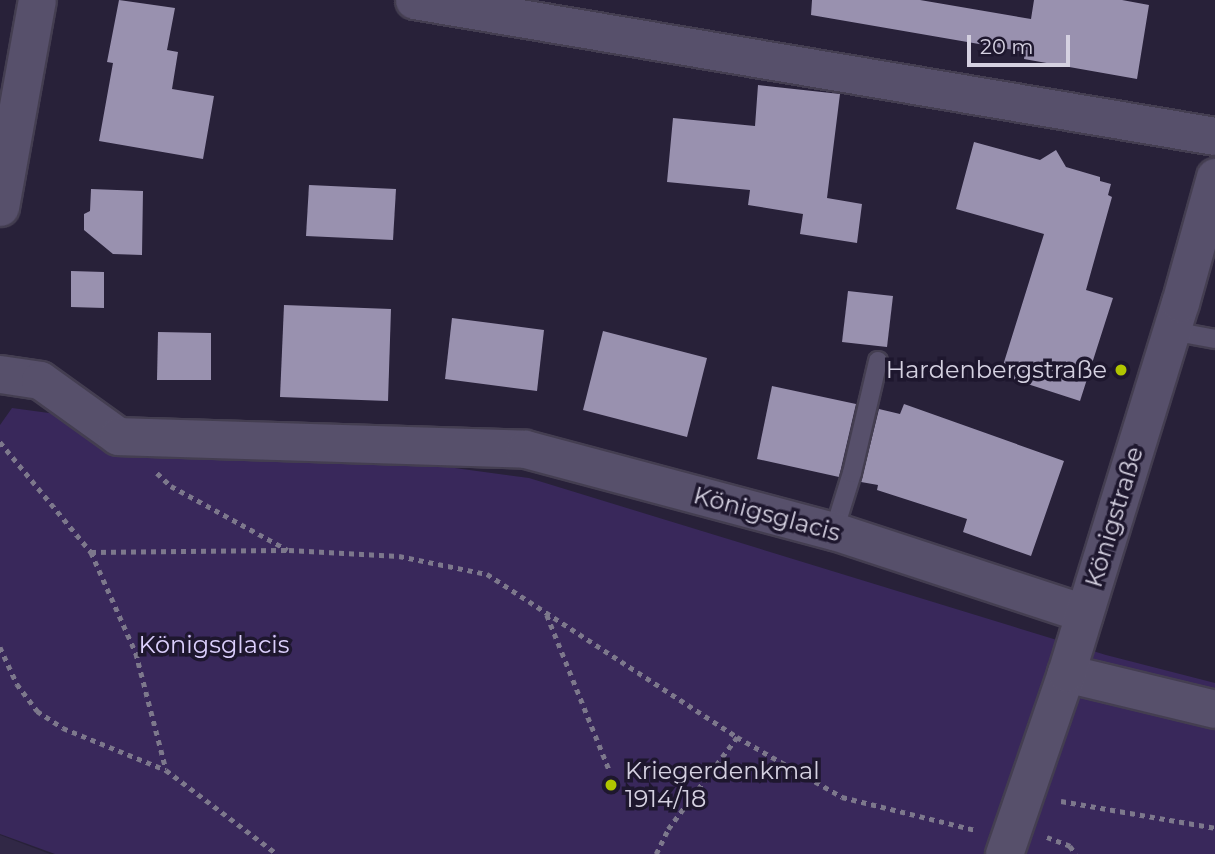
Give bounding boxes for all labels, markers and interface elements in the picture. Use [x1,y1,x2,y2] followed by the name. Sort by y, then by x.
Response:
[970,21,1073,65] scale bar
[980,34,1034,59] text: 20 m
[886,356,1107,384] place label: Hardenbergstraße
[1113,362,1129,378] marker: Hardenbergstraße
[1079,443,1149,591] street label: Königstraße
[690,481,844,547] street label: Königsglacis
[139,631,289,659] park label: Königsglacis
[625,757,820,813] place label: Kriegerdenkmal 1914/18
[603,777,619,793] marker: Kriegerdenkmal 1914/18

